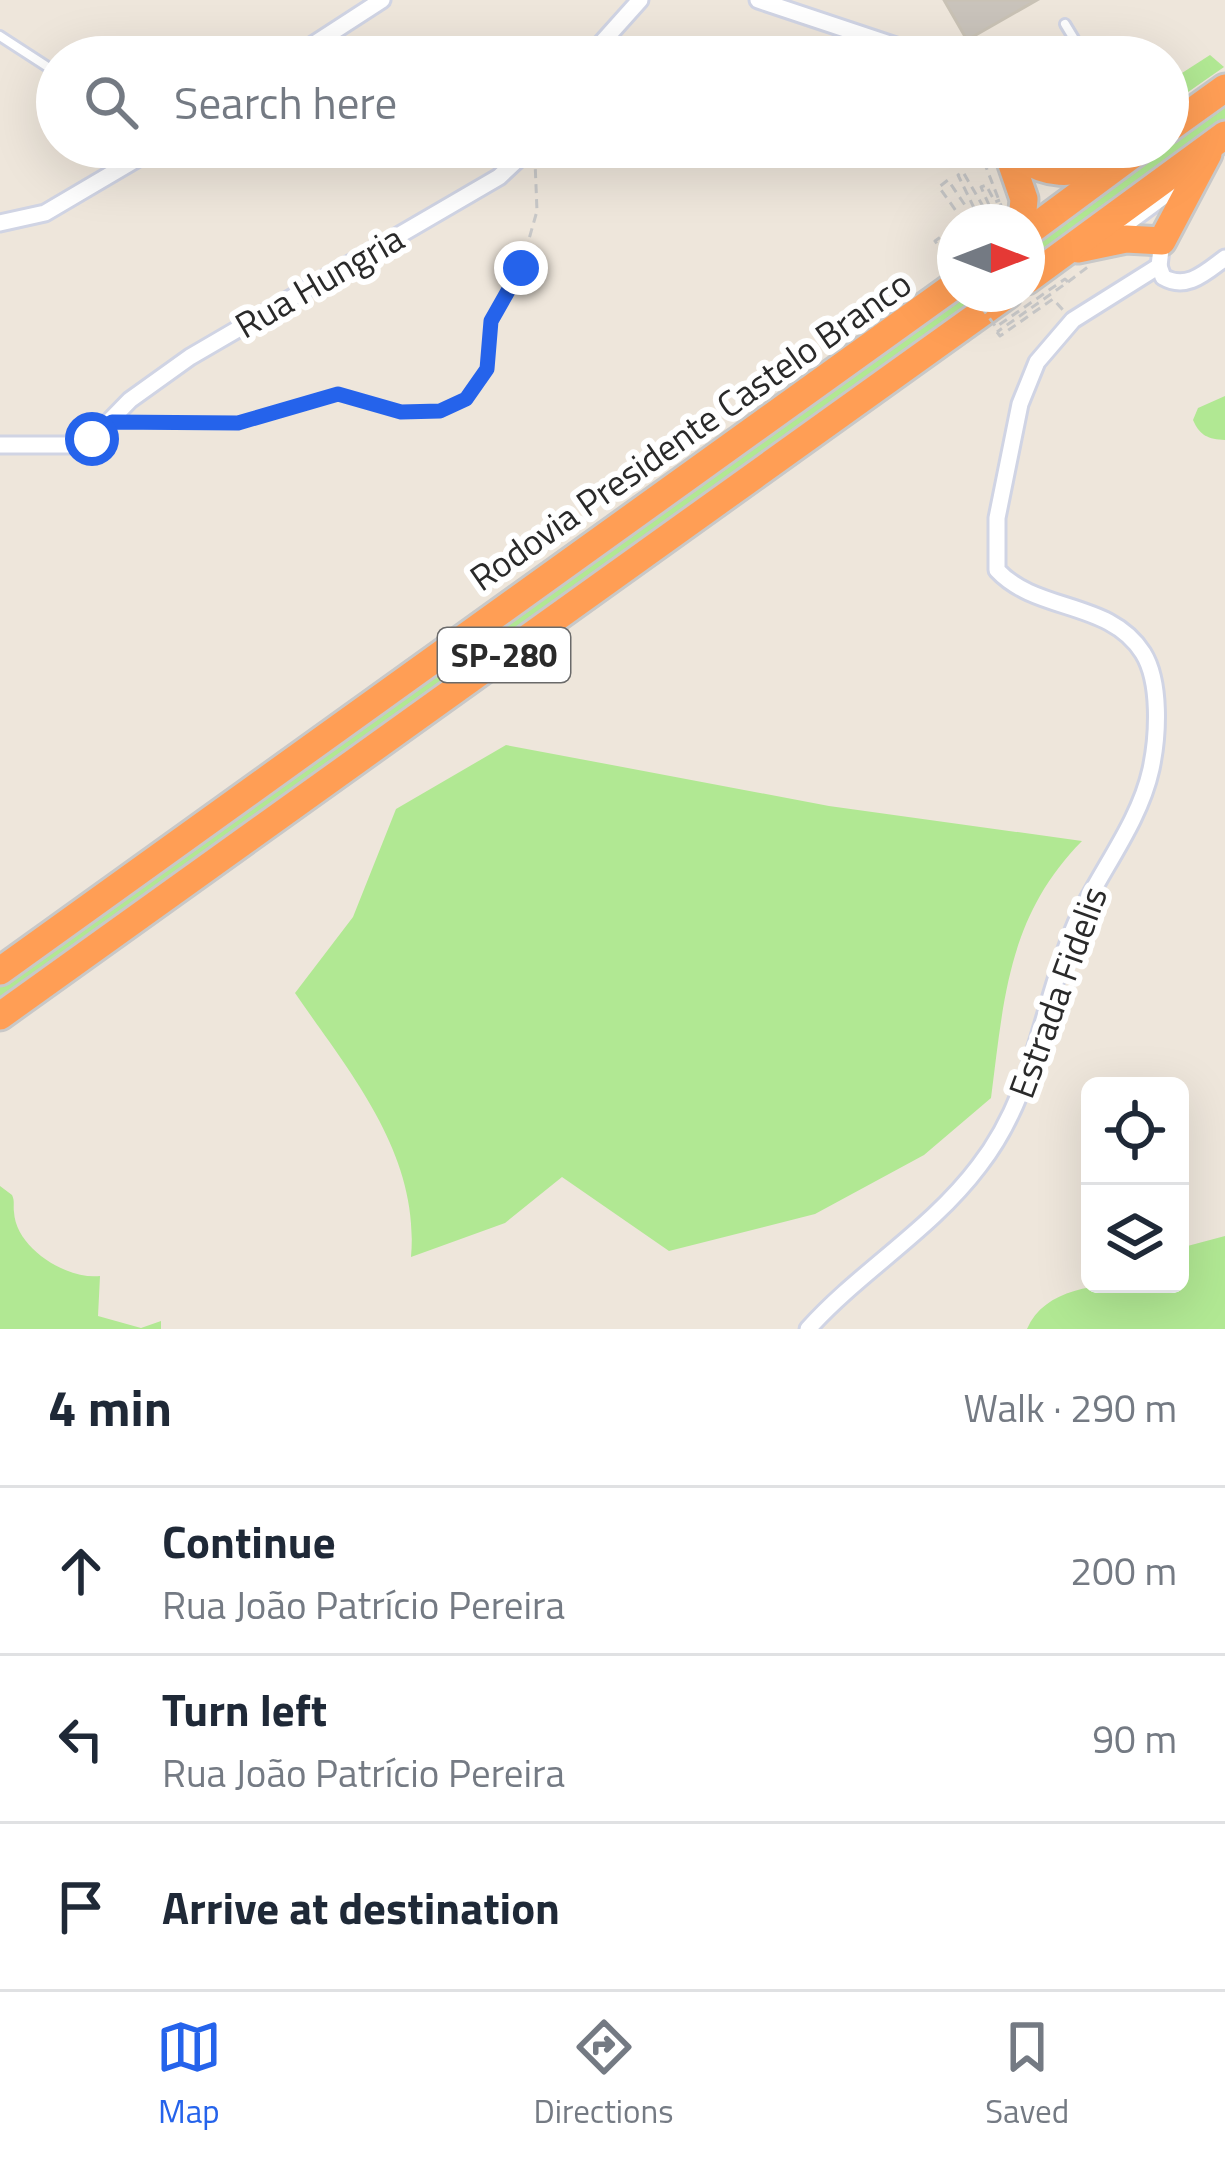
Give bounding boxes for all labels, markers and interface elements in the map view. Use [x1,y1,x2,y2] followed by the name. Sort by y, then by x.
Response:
[36,36,1189,168] search box
[174,68,397,136] text: Search here
[78,69,144,135] icon: search
[937,204,1045,312] north arrow
[224,210,414,352] street label: Rua Hungria
[494,241,548,295] route end
[458,256,922,604] street label: Rodovia Presidente Castelo Branco
[65,412,119,466] route start
[438,628,570,682] road number: SP-280
[993,878,1121,1106] street label: Estrada Fidelis
[1081,1077,1189,1293] map controls
[1081,1077,1189,1185] button: locate
[1081,1185,1189,1293] button: layers
[48,1368,172,1446] text: 4 min
[963,1378,1177,1437] text: Walk · 290 m
[162,1507,336,1575] text: Continue
[48,1538,114,1604] icon: ahead
[1070,1541,1177,1600] text: 200 m
[162,1575,565,1634] text: Rua João Patrício Pereira
[162,1675,327,1743] text: Turn left
[48,1706,114,1772] icon: left
[1092,1709,1177,1768] text: 90 m
[162,1743,565,1802] text: Rua João Patrício Pereira
[162,1873,560,1941] text: Arrive at destination
[48,1874,114,1940] icon: arrive
[156,2014,222,2136] tab: Map
[534,2014,673,2136] tab: Directions
[985,2014,1069,2136] tab: Saved

